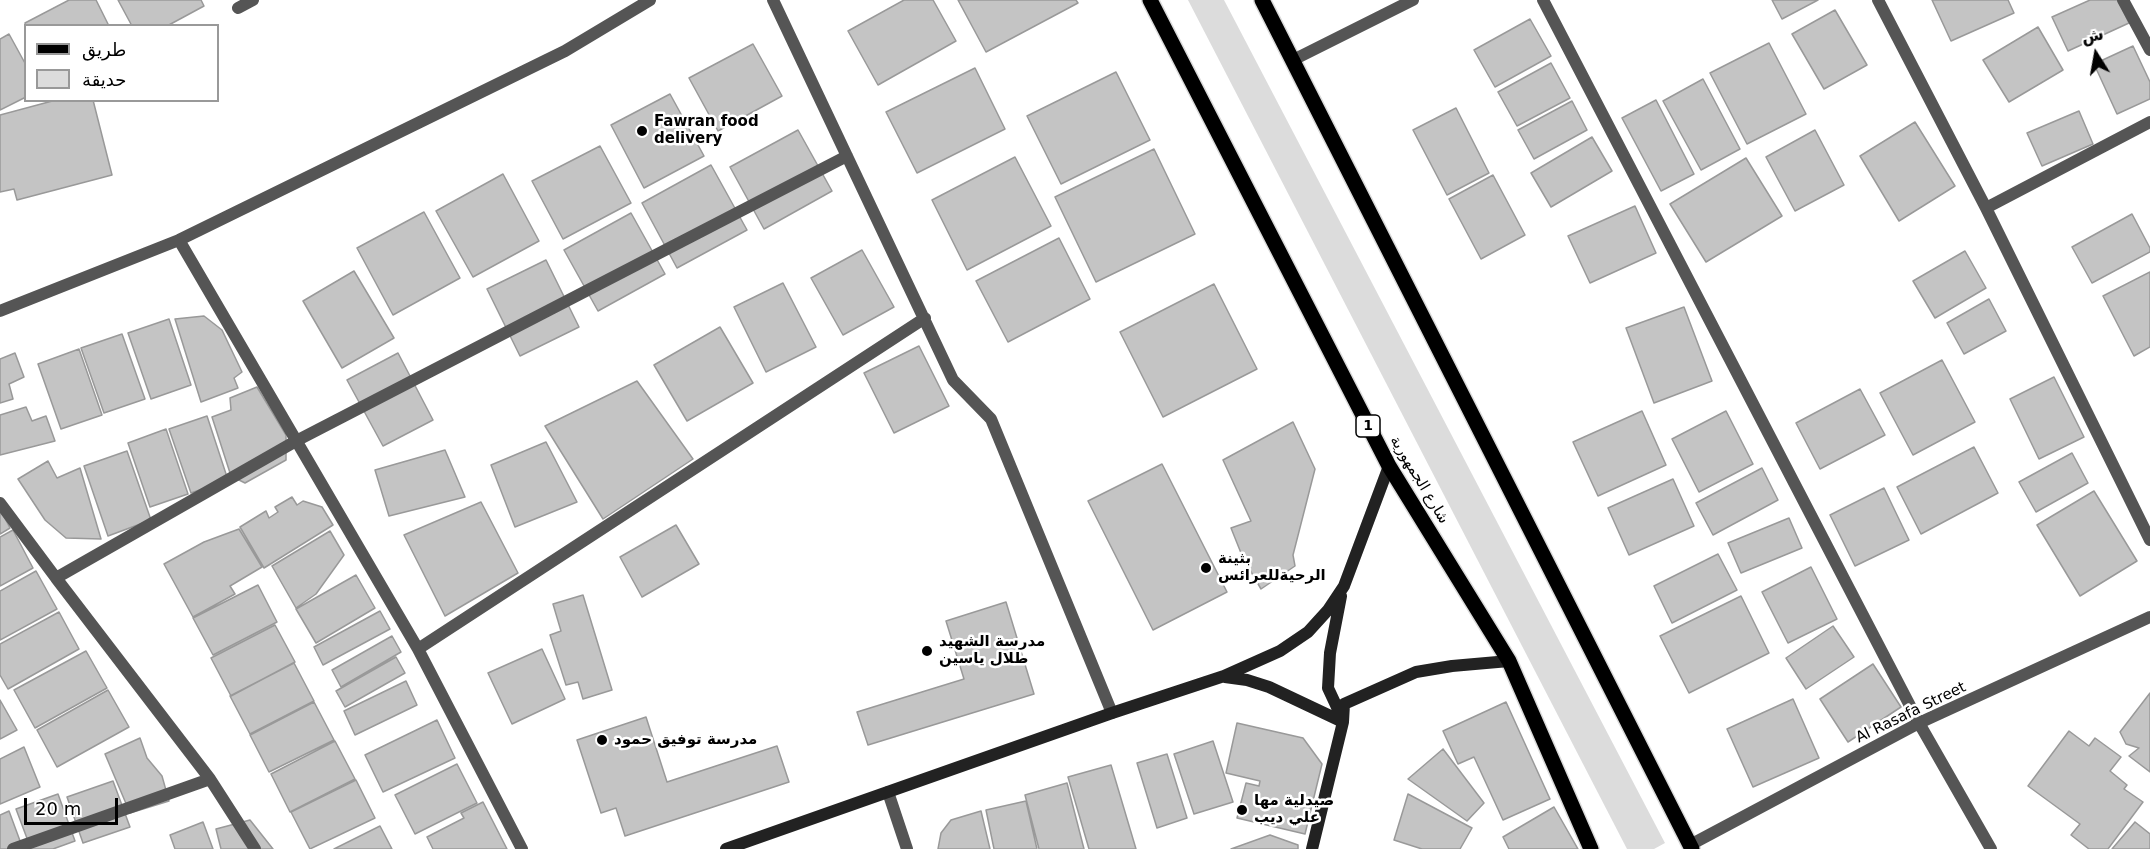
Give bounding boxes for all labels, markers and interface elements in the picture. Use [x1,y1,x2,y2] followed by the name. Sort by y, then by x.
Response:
[24,24,219,102] legend
[2066,24,2126,84] north arrow
[2080,24,2105,47] text: ش
[82,39,126,60] text: طريق
[82,69,126,90] text: حديقة
[654,113,759,148] place label: Fawran food delivery
[635,124,649,138] marker: Fawran food delivery
[1356,415,1380,437] road number: 1
[1386,433,1452,527] street label: شارع الجمهورية
[1218,550,1326,585] place label: بثينة الرحيةللعرائس
[1199,561,1213,575] marker: بثينة الرحيةللعرائس
[939,633,1045,668] place label: مدرسة الشهيد طلال ياسين
[920,644,934,658] marker: مدرسة الشهيد طلال ياسين
[1853,679,1969,747] street label: Al Rasafa Street
[614,731,757,749] place label: مدرسة توفيق حمود
[595,733,609,747] marker: مدرسة توفيق حمود
[27,786,122,824] scale bar
[1254,792,1334,827] place label: صيدلية مها علي ديب
[35,798,81,819] text: 20 m
[1235,803,1249,817] marker: صيدلية مها علي ديب

